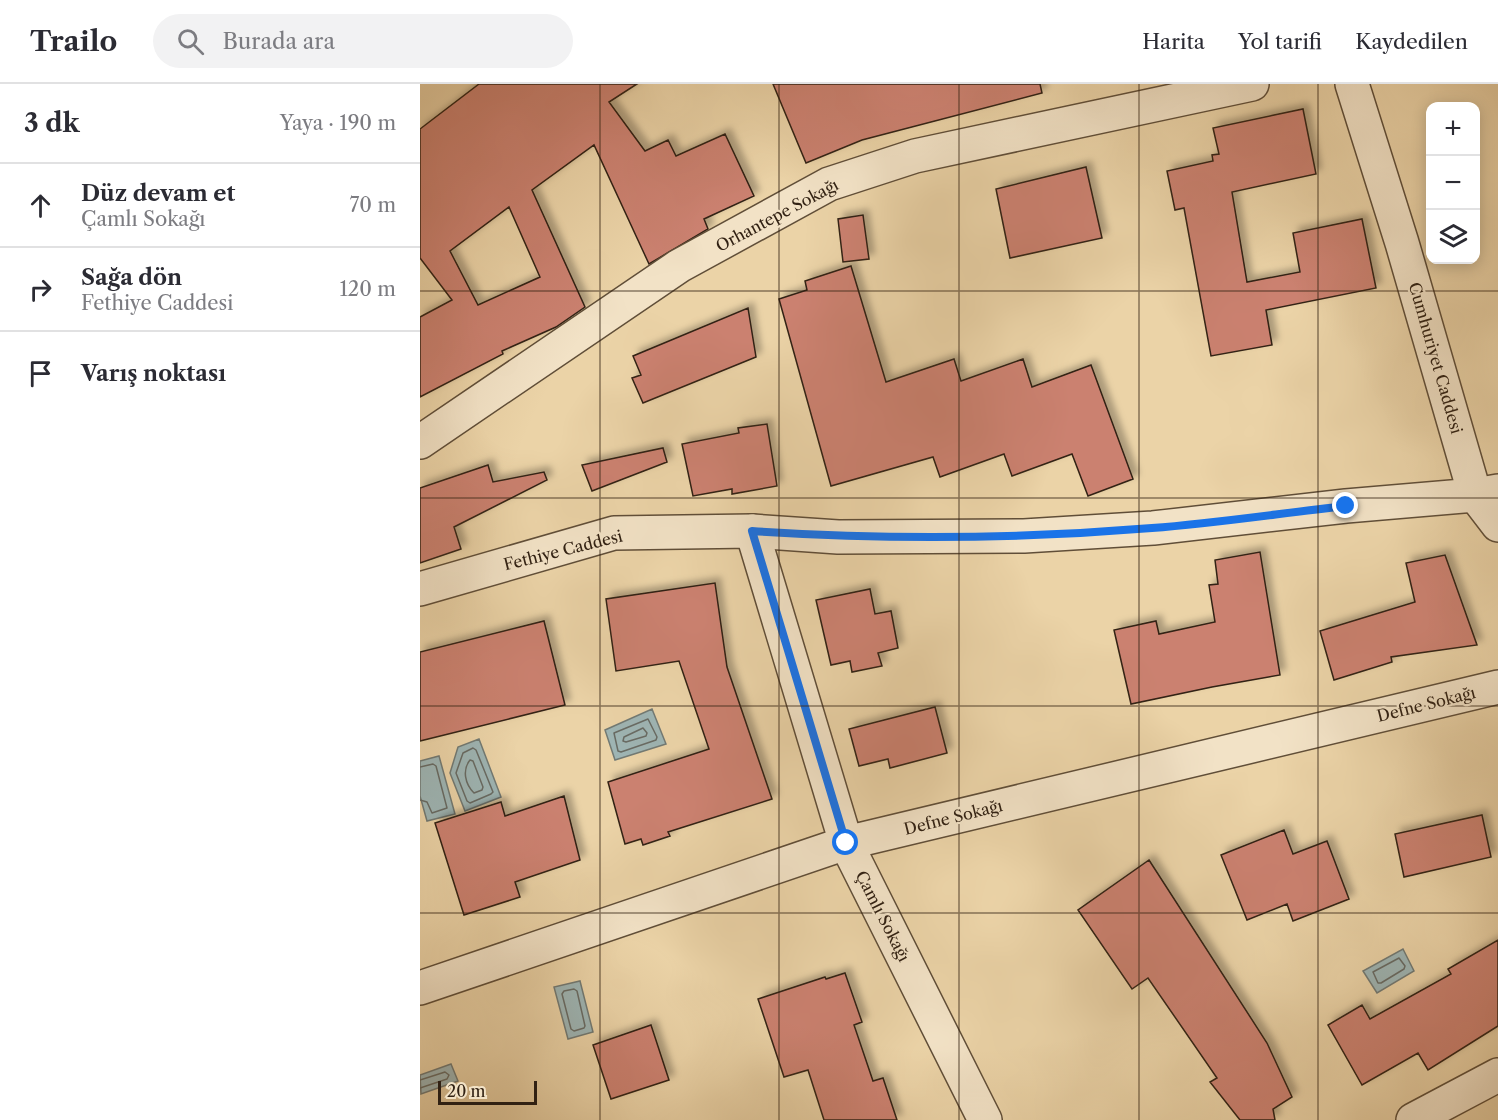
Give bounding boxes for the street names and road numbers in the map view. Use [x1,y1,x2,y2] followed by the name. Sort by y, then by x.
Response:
[712,174,842,256] street label: Orhantepe Sokağı
[1405,280,1467,436] street label: Cumhuriyet Caddesi
[501,526,625,574] street label: Fethiye Caddesi
[1375,682,1477,726] street label: Defne Sokağı
[902,795,1004,839] street label: Defne Sokağı
[852,867,915,965] street label: Çamlı Sokağı

